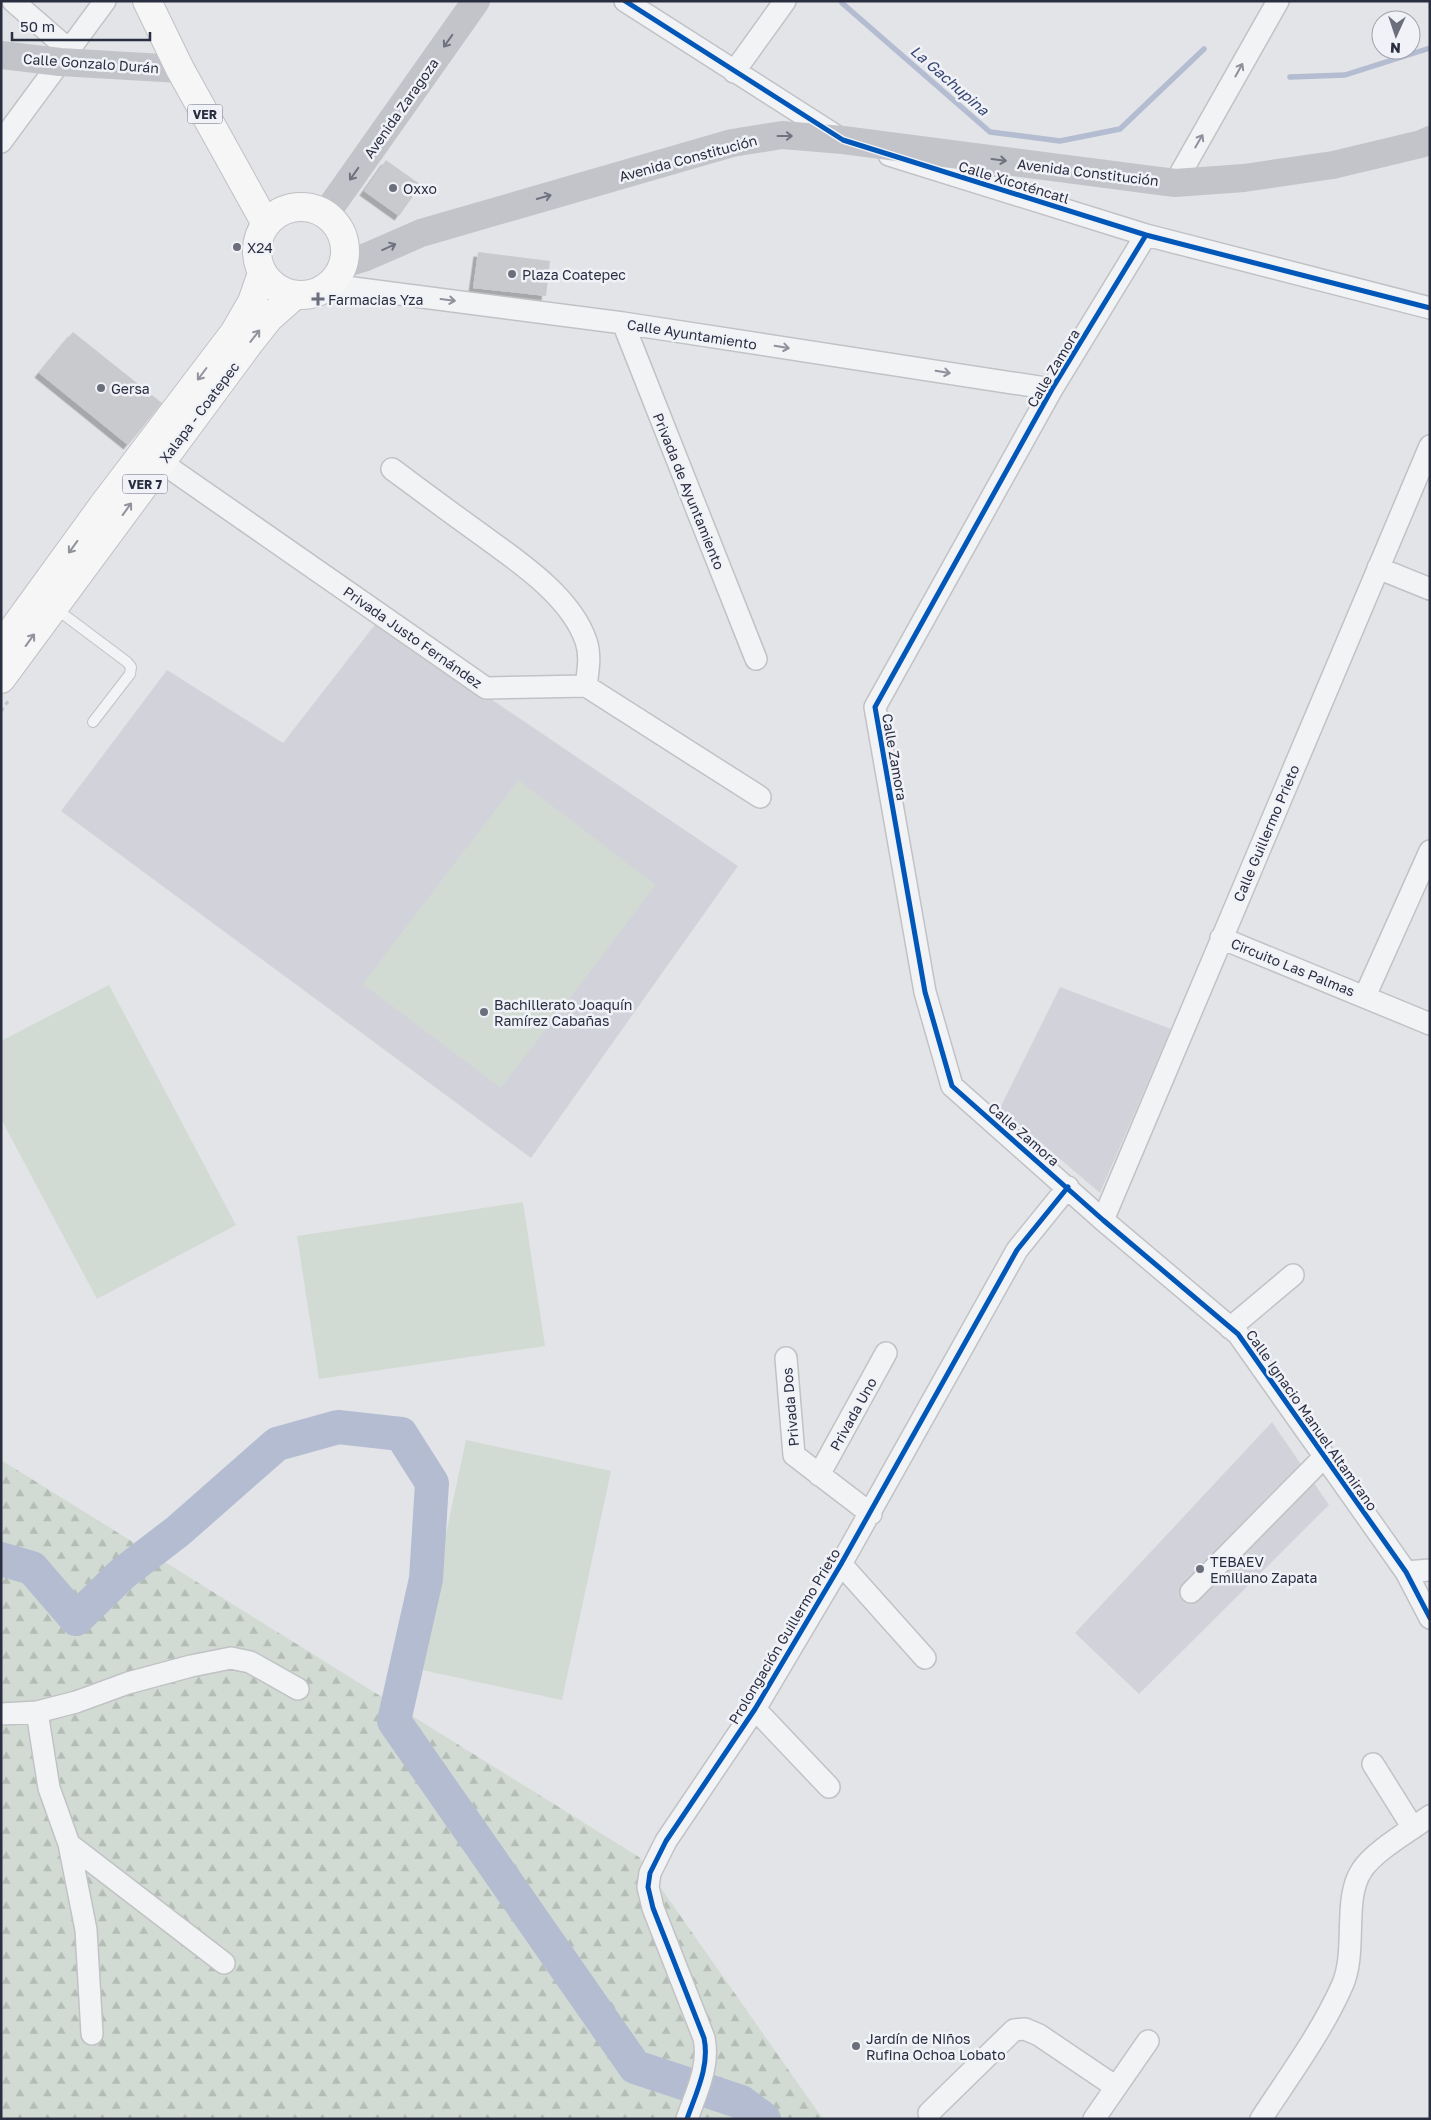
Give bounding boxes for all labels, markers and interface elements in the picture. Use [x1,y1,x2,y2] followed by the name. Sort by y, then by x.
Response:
[12,10,150,42] scale bar
[1371,10,1421,60] north arrow
[20,17,55,35] text: 50 m
[443,34,453,48] one-way arrow
[1390,40,1401,57] text: N
[907,41,993,119] water label: La Gachupina
[22,50,160,76] street label: Calle Gonzalo Durán
[360,55,442,161] street label: Avenida Zaragoza
[1235,63,1245,77] one-way arrow
[188,105,222,124] road number: VER
[617,131,759,185] street label: Avenida Constitución
[777,131,793,141] one-way arrow
[1194,135,1204,149] one-way arrow
[990,155,1006,165] one-way arrow
[1016,155,1160,189] street label: Avenida Constitución
[957,157,1071,207] street label: Calle Xicoténcatl
[349,167,359,181] one-way arrow
[403,180,437,197] place label: Oxxo
[387,182,399,194] marker: Oxxo
[535,192,551,202] one-way arrow
[247,239,273,256] place label: X24
[231,241,243,253] marker: X24
[381,242,396,252] one-way arrow
[522,266,626,283] place label: Plaza Coatepec
[506,268,518,280] marker: Plaza Coatepec
[328,291,423,308] place label: Farmacias Yza
[312,293,324,305] marker: Farmacias Yza
[440,295,456,305] one-way arrow
[626,315,758,353] street label: Calle Ayuntamiento
[1023,326,1083,410] street label: Calle Zamora
[249,330,260,343] one-way arrow
[774,343,790,353] one-way arrow
[155,358,243,466] street label: Xalapa - Coatepec
[197,367,207,381] one-way arrow
[934,368,950,378] one-way arrow
[111,380,150,397] place label: Gersa
[95,382,107,394] marker: Gersa
[650,410,728,572] street label: Privada de Ayuntamiento
[122,474,168,494] road number: VER 7
[122,502,132,516] one-way arrow
[68,539,79,553] one-way arrow
[340,583,486,691] street label: Privada Justo Fernández
[25,633,35,647] one-way arrow
[879,712,911,802] street label: Calle Zamora
[1229,762,1303,904] street label: Calle Guillermo Prieto
[1229,934,1357,1000] street label: Circuito Las Palmas
[494,996,632,1029] place label: Bachillerato Joaquín Ramírez Cabañas
[478,1006,490,1018] marker: Bachillerato Joaquín Ramírez Cabañas
[985,1099,1063,1169] street label: Calle Zamora
[1243,1326,1381,1514] street label: Calle Ignacio Manuel Altamirano
[778,1367,802,1447] street label: Privada Dos
[826,1374,880,1454] street label: Privada Uno
[725,1545,843,1727] street label: Prolongación Guillermo Prieto
[1210,1553,1318,1586] place label: TEBAEV Emiliano Zapata
[1194,1563,1206,1575] marker: TEBAEV Emiliano Zapata
[866,2030,1006,2063] place label: Jardín de Niños Rufina Ochoa Lobato
[850,2040,862,2052] marker: Jardín de Niños Rufina Ochoa Lobato

